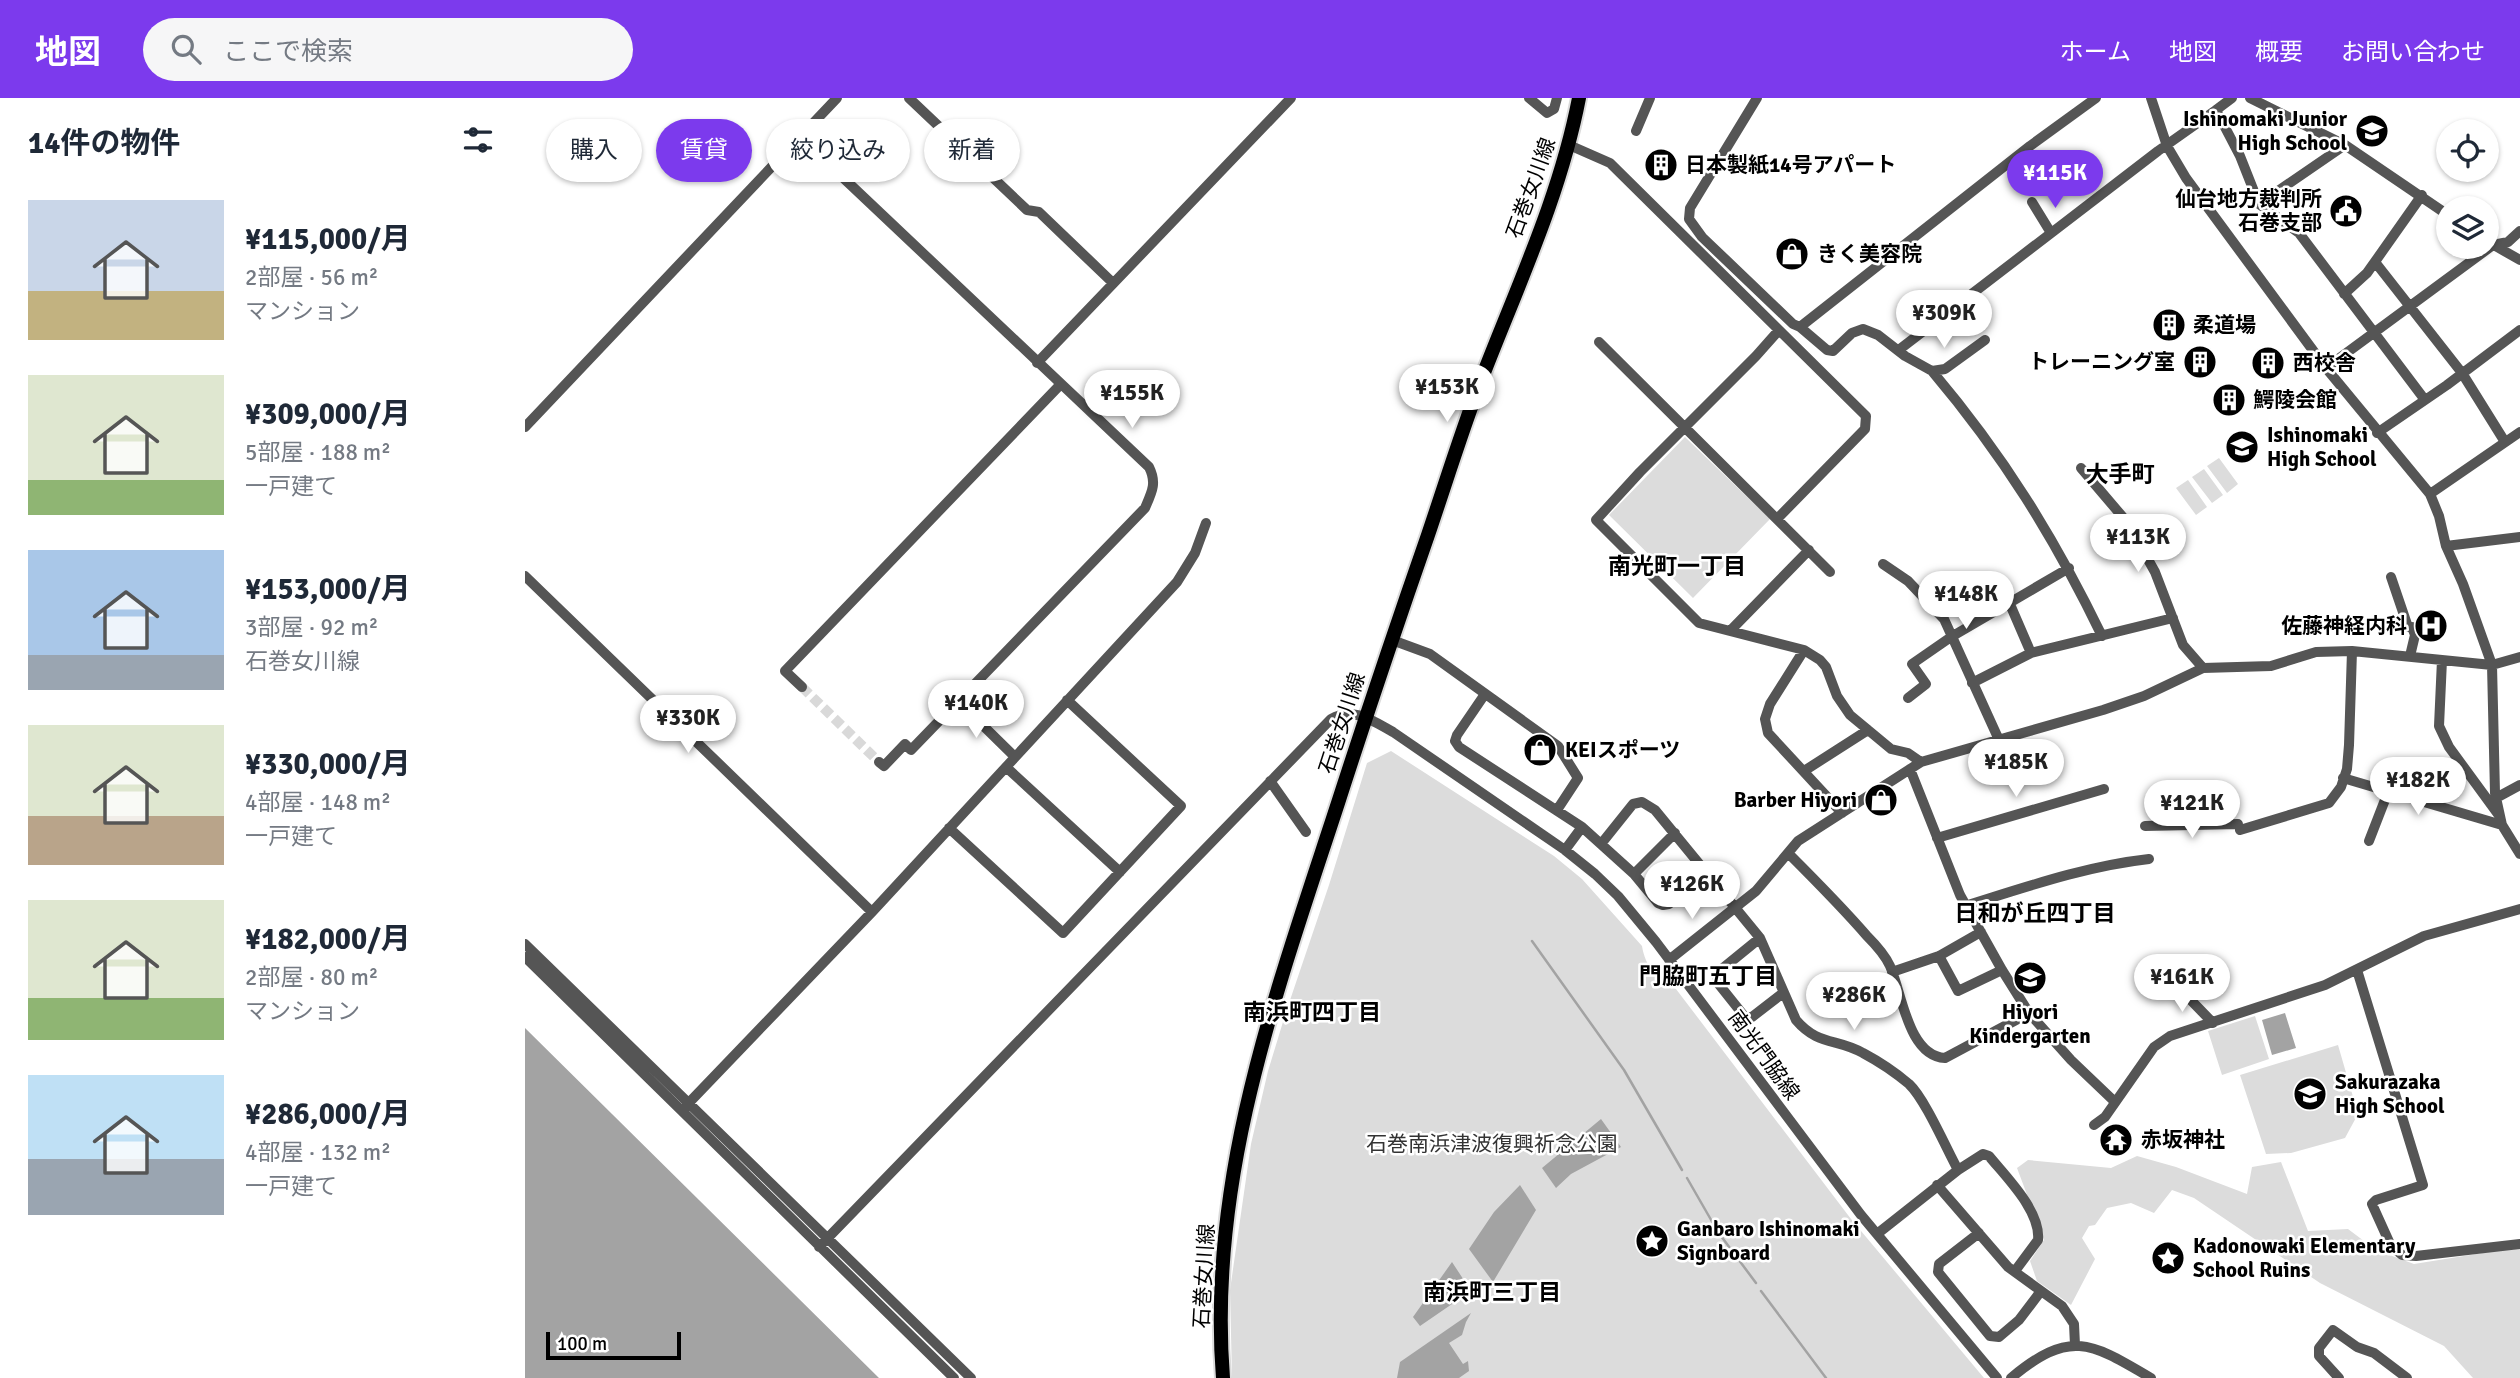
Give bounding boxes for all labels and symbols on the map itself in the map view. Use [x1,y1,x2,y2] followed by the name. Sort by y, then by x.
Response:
[2183,106,2348,156] place label: Ishinomaki Junior High School
[2353,112,2391,150] school or university icon: Ishinomaki Junior High School
[1501,134,1561,242] street label: 石巻女川線
[1642,146,1680,184] building icon: 日本製紙14号アパート
[2006,150,2104,210] pin: ¥115K
[1685,152,1896,178] place label: 日本製紙14号アパート
[2175,186,2322,236] place label: 仙台地方裁判所 石巻支部
[2327,192,2365,230] public building icon: 仙台地方裁判所 石巻支部
[1773,235,1811,273] shop icon: きく美容院
[1817,241,1922,267] place label: きく美容院
[1895,290,1993,350] pin: ¥309K
[2150,306,2188,344] building icon: 柔道場
[2193,312,2256,338] place label: 柔道場
[2181,343,2219,381] building icon: トレーニング室
[2249,344,2287,382] building icon: 西校舎
[2028,349,2175,375] place label: トレーニング室
[2293,350,2356,376] place label: 西校舎
[1398,364,1496,424] pin: ¥153K
[1083,370,1181,430] pin: ¥155K
[2210,381,2248,419] building icon: 鰐陵会館
[2253,387,2337,413] place label: 鰐陵会館
[2267,422,2377,472] place label: Ishinomaki High School
[2223,428,2261,466] school or university icon: Ishinomaki High School
[2086,460,2155,489] district label: 大手町
[2089,514,2187,574] pin: ¥113K
[1608,552,1746,581] district label: 南光町一丁目
[1917,572,2015,631] pin: ¥148K
[2412,607,2450,645] hospital icon: 佐藤神経内科
[2281,613,2407,639] place label: 佐藤神経内科
[1313,669,1371,777] street label: 石巻女川線
[927,680,1025,740] pin: ¥140K
[639,696,737,755] pin: ¥330K
[1521,731,1559,769] shop icon: KEIスポーツ
[1565,737,1680,763] place label: KEIスポーツ
[1967,740,2065,799] pin: ¥185K
[2369,758,2467,817] pin: ¥182K
[2143,780,2241,840] pin: ¥121K
[1862,781,1900,819] shop icon: Barber Hiyori
[1734,787,1857,813] place label: Barber Hiyori
[1643,862,1741,921] pin: ¥126K
[1955,899,2116,928] district label: 日和が丘四丁目
[2133,954,2231,1014] pin: ¥161K
[2011,959,2049,997] school or university icon: Hiyori Kindergarten
[1639,962,1777,991] district label: 門脇町五丁目
[1805,972,1903,1032] pin: ¥286K
[1243,998,1381,1027] district label: 南浜町四丁目
[1969,999,2091,1049] place label: Hiyori Kindergarten
[1723,1005,1805,1105] street label: 南光門脇線
[2335,1069,2445,1119] place label: Sakurazaka High School
[2291,1075,2329,1113] school or university icon: Sakurazaka High School
[2097,1121,2135,1159] temple icon: 赤坂神社
[2141,1127,2225,1153] place label: 赤坂神社
[1366,1131,1618,1157] park label: 石巻南浜津波復興祈念公園
[1677,1216,1860,1266] place label: Ganbaro Ishinomaki Signboard
[1633,1222,1671,1260] place icon: Ganbaro Ishinomaki Signboard
[1188,1223,1220,1329] street label: 石巻女川線
[2193,1233,2416,1283] place label: Kadonowaki Elementary School Ruins
[2149,1239,2187,1277] place icon: Kadonowaki Elementary School Ruins
[1423,1278,1561,1307] district label: 南浜町三丁目
[546,1329,681,1361] scale bar

